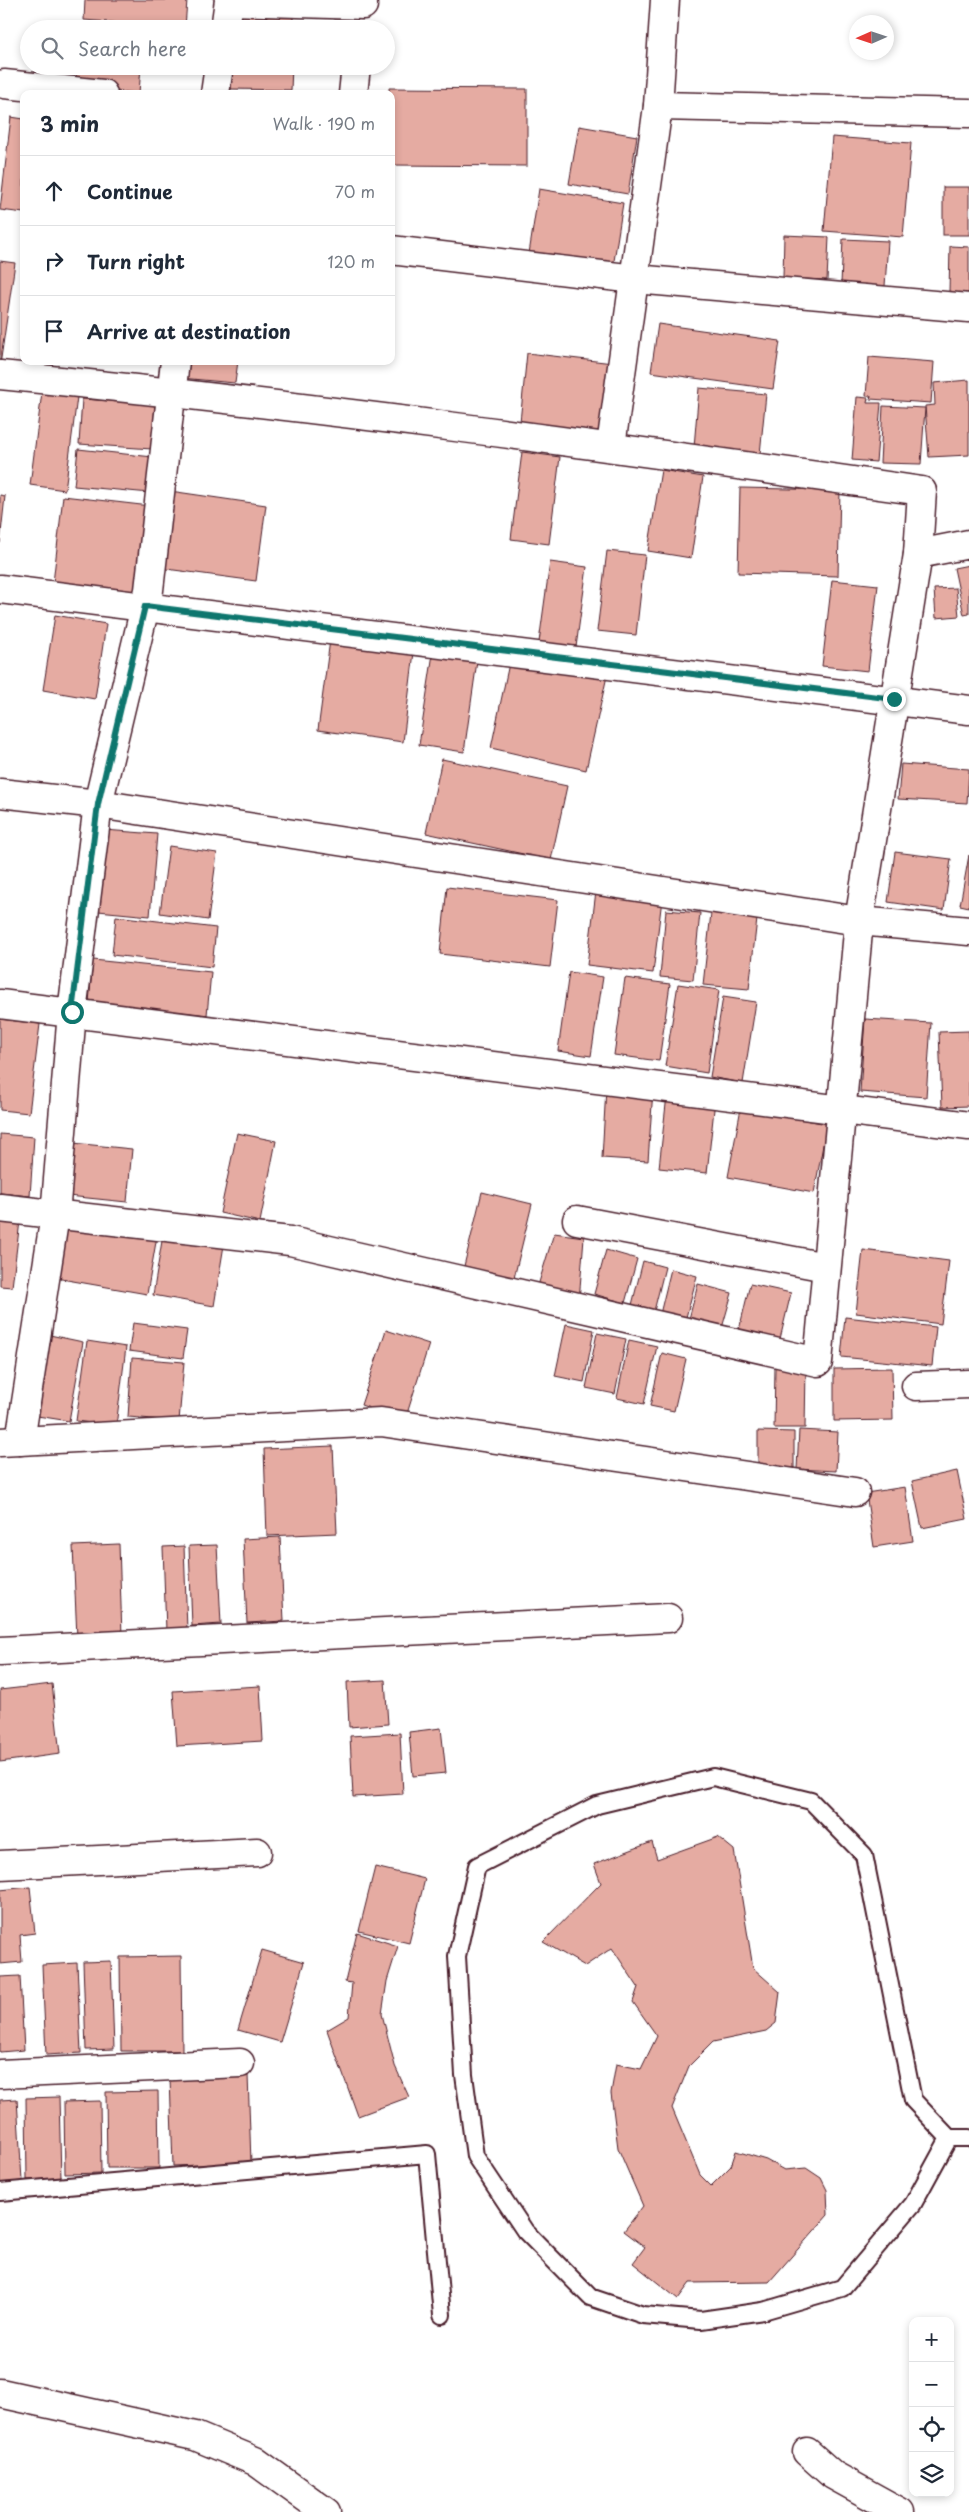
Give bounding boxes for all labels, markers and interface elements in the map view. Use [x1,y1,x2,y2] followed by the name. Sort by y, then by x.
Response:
[849,15,894,60] north arrow
[20,20,395,75] search box
[38,34,66,62] icon: search
[78,34,187,62] text: Search here
[40,107,99,139] text: 3 min
[273,111,375,135] text: Walk · 190 m
[40,177,68,205] icon: ahead
[87,177,173,205] text: Continue
[335,179,375,203] text: 70 m
[40,247,68,275] icon: right
[87,247,185,275] text: Turn right
[328,249,375,273] text: 120 m
[40,317,68,345] icon: arrive
[87,317,291,345] text: Arrive at destination
[883,688,906,711] route end
[61,1001,84,1024] route start
[909,2317,954,2497] map controls
[909,2317,954,2362] button: +
[909,2362,954,2407] button: −
[909,2407,954,2452] button: locate
[909,2452,954,2497] button: layers

